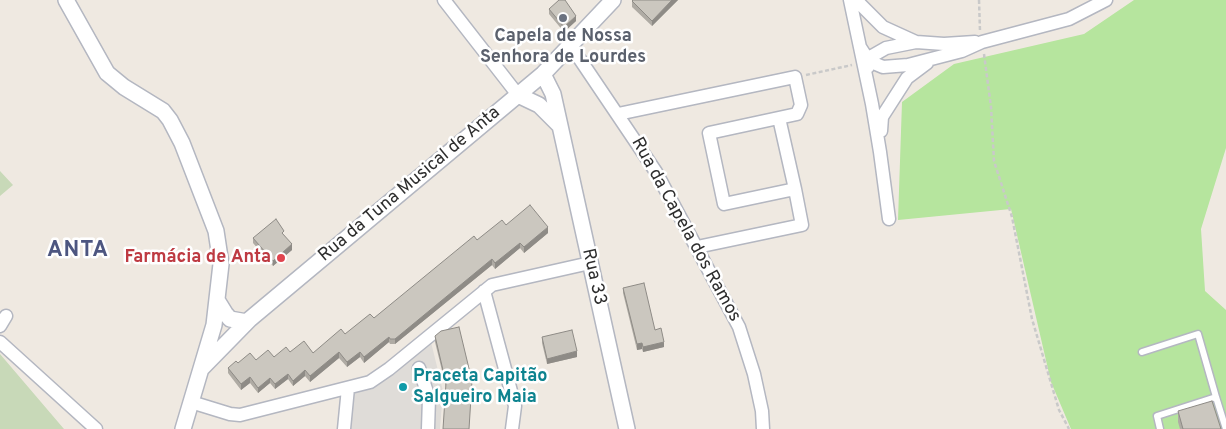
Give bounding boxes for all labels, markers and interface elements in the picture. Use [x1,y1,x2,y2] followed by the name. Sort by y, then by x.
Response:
[557,12,569,24] marker: Capela de Nossa Senhora de Lourdes
[480,26,646,68] place label: Capela de Nossa Senhora de Lourdes
[315,103,505,267] street label: Rua da Tuna Musical de Anta
[625,134,745,326] street label: Rua da Capela dos Ramos
[47,239,109,265] district label: ANTA
[124,247,271,269] place label: Farmácia de Anta
[576,247,610,307] street label: Rua 33
[275,252,287,264] marker: Farmácia de Anta
[413,366,547,408] place label: Praceta Capitão Salgueiro Maia
[397,381,409,393] marker: Praceta Capitão Salgueiro Maia

